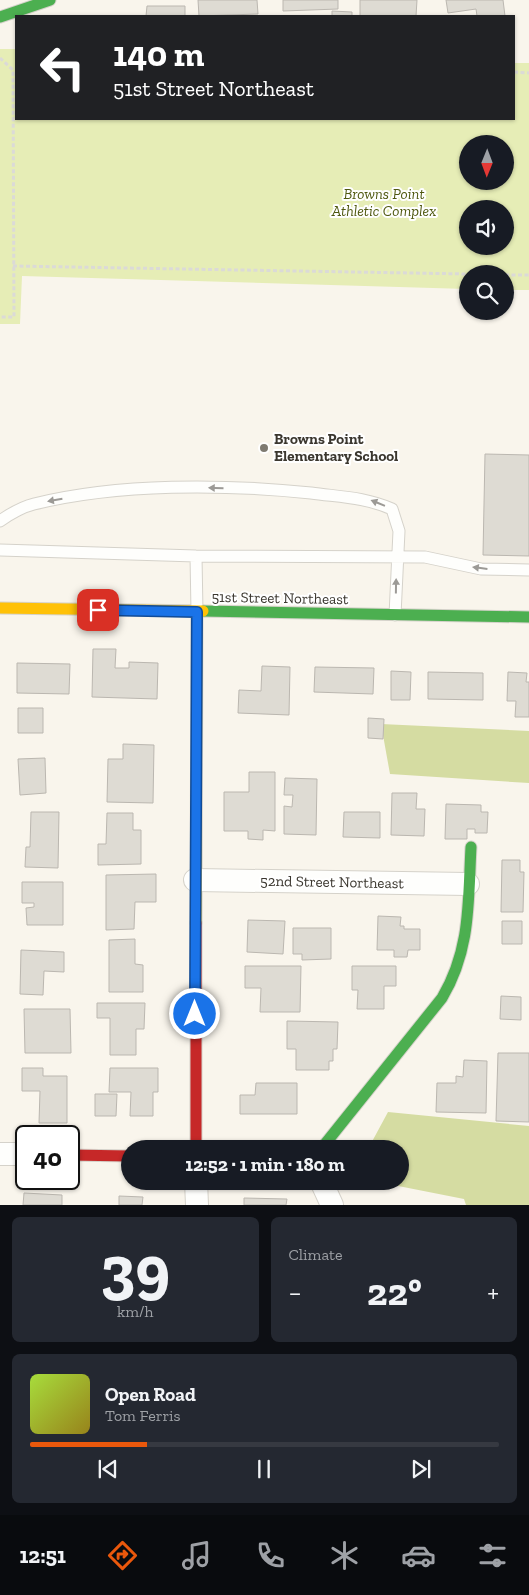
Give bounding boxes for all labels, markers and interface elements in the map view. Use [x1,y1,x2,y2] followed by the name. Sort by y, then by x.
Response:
[113,33,204,75] text: 140 m
[30,35,95,100] icon: left
[113,75,314,102] text: 51st Street Northeast
[459,135,514,190] north arrow
[459,135,514,320] map controls
[331,185,436,220] park label: Browns Point Athletic Complex
[459,200,514,255] button: sound
[459,265,514,320] button: search
[274,430,398,465] place label: Browns Point Elementary School
[258,442,270,454] marker: Browns Point Elementary School
[208,484,224,492] one-way arrow
[47,496,62,504] one-way arrow
[370,499,385,506] one-way arrow
[472,564,488,572] one-way arrow
[392,578,400,594] one-way arrow
[211,588,349,608] street label: 51st Street Northeast
[77,589,119,631] pin
[84,596,112,624] icon: arrive
[260,872,404,892] street label: 52nd Street Northeast
[168,987,220,1039] position arrow
[15,1125,80,1190] speed limit sign: 40
[185,1153,345,1176] text: 12:52 · 1 min · 180 m
[101,1230,170,1308] text: 39
[289,1245,343,1264] text: Climate
[367,1269,422,1315] text: 22°
[289,1276,302,1309] text: −
[487,1276,499,1309] text: +
[117,1302,154,1321] text: km/h
[105,1383,196,1406] text: Open Road
[105,1406,181,1425] text: Tom Ferris
[94,1455,122,1483] icon: previous
[250,1455,278,1483] icon: pause
[407,1455,435,1483] icon: next
[105,1538,140,1573] icon: directions
[179,1538,214,1573] icon: music
[253,1538,288,1573] icon: phone
[327,1538,362,1573] icon: climate
[401,1538,436,1573] icon: car
[475,1538,510,1573] icon: filters
[19,1542,66,1569] text: 12:51

